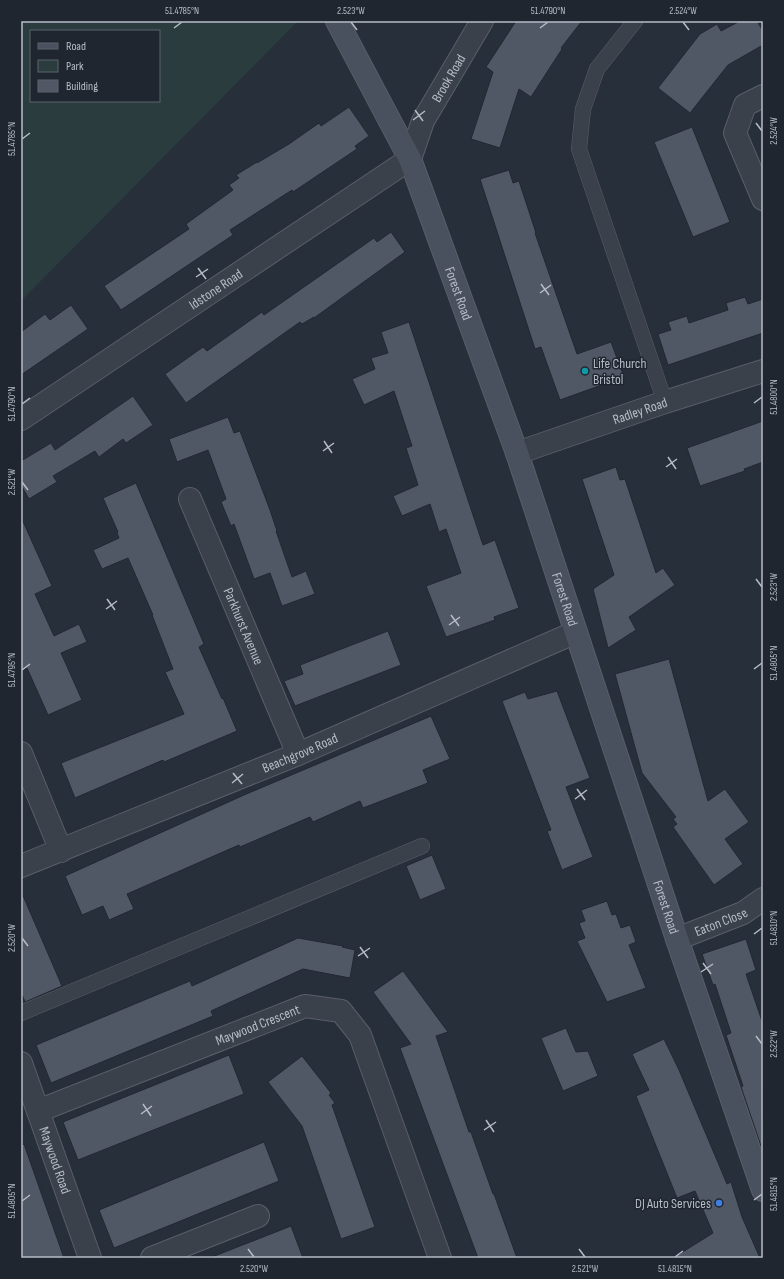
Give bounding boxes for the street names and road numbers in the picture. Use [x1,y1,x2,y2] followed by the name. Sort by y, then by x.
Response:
[428,51,470,105] street label: Brook Road
[186,265,246,313] street label: Idstone Road
[441,265,476,322] street label: Forest Road
[611,394,670,428] street label: Radley Road
[548,571,581,629] street label: Forest Road
[220,585,267,667] street label: Parkhurst Avenue
[260,730,341,777] street label: Beachgrove Road
[649,878,683,936] street label: Forest Road
[692,904,751,940] street label: Eaton Close
[213,1001,302,1049] street label: Maywood Crescent
[35,1124,75,1196] street label: Maywood Road

